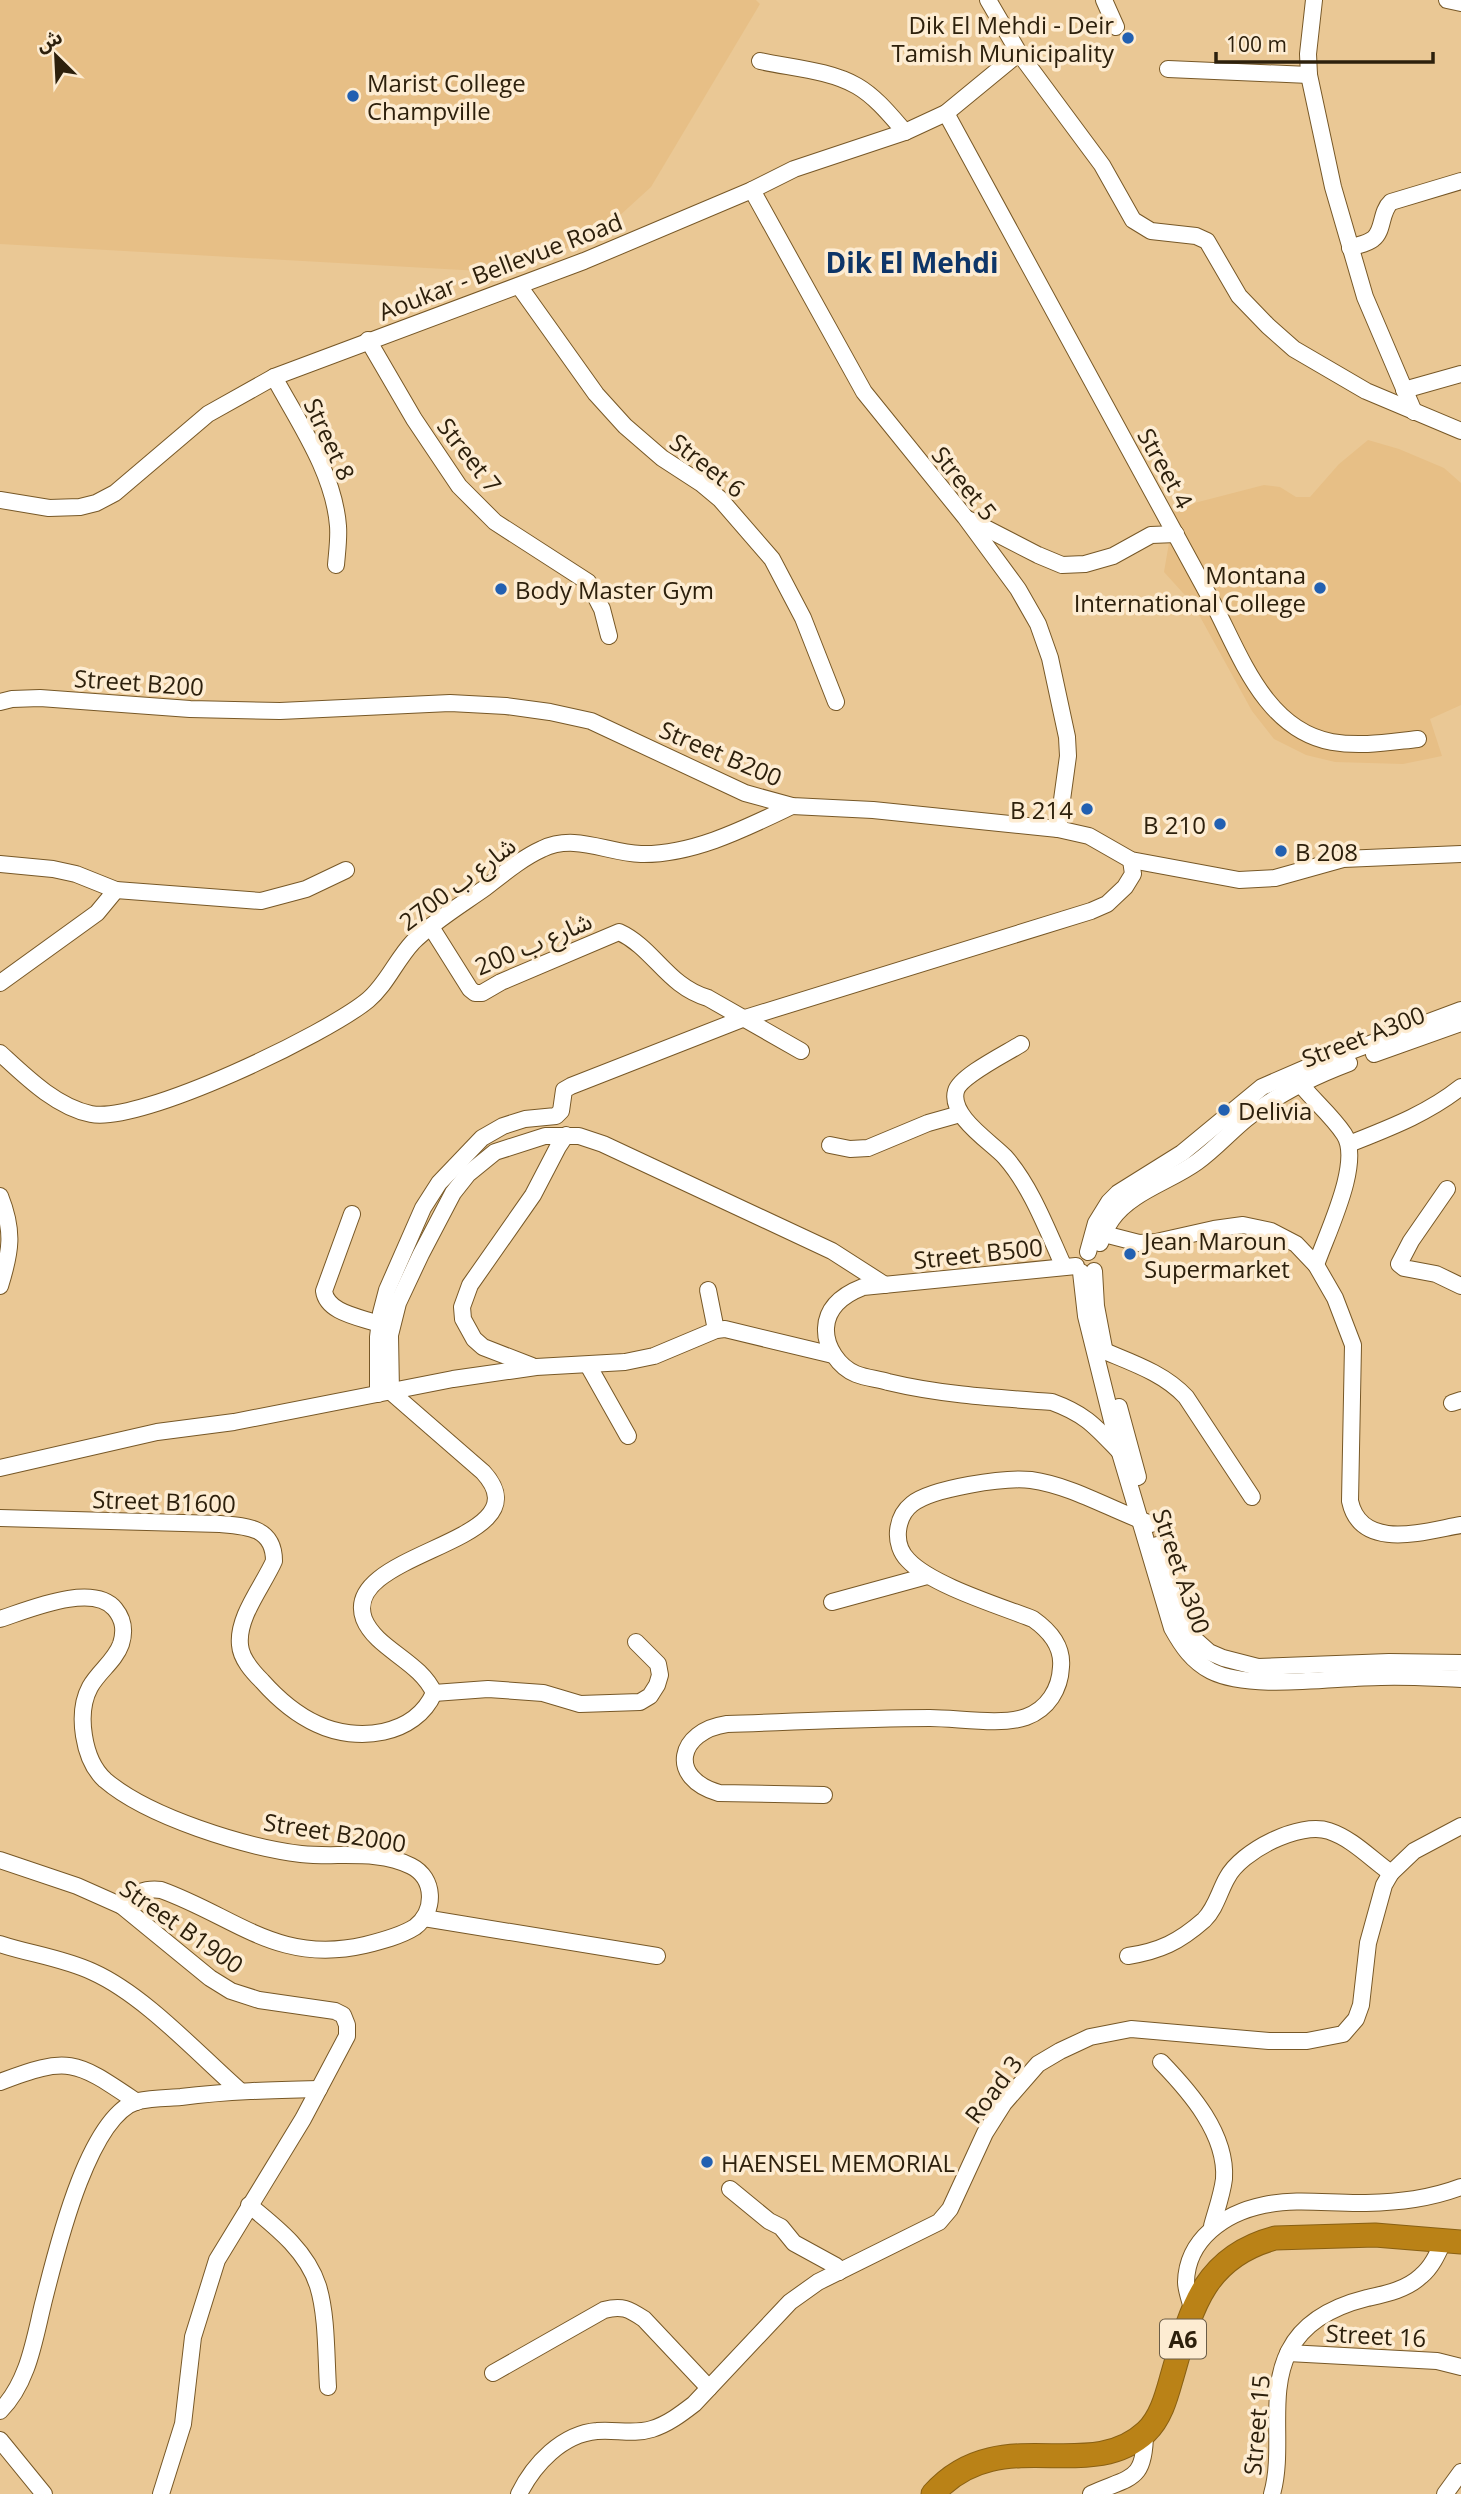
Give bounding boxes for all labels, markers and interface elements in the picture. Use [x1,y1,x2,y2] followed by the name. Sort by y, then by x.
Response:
[891,8,1115,69] place label: Dik El Mehdi - Deir Tamish Municipality
[21,21,91,91] north arrow
[1216,21,1433,65] scale bar
[32,23,66,58] text: ش
[1120,30,1136,46] marker: Dik El Mehdi - Deir Tamish Municipality
[1226,30,1287,58] text: 100 m
[367,66,526,127] place label: Marist College Champville
[345,88,361,104] marker: Marist College Champville
[373,204,627,328] street label: Aoukar - Bellevue Road
[825,243,999,281] district label: Dik El Mehdi
[297,393,363,485] street label: Street 8
[430,411,510,499] street label: Street 7
[1130,422,1202,514] street label: Street 4
[664,425,752,505] street label: Street 6
[925,439,1005,527] street label: Street 5
[1074,558,1306,619] place label: Montana International College
[515,573,714,606] place label: Body Master Gym
[1312,580,1328,596] marker: Montana International College
[493,581,509,597] marker: Body Master Gym
[73,661,205,703] street label: Street B200
[655,712,787,794] street label: Street B200
[1010,793,1073,826] place label: B 214
[1079,801,1095,817] marker: B 214
[1143,808,1206,841] place label: B 210
[1212,816,1228,832] marker: B 210
[392,828,523,939] street label: شارع ب 2700
[1295,835,1358,868] place label: B 208
[1273,843,1289,859] marker: B 208
[469,904,597,984] street label: شارع ب 200
[1297,997,1429,1075] street label: Street A300
[1238,1094,1312,1127] place label: Delivia
[1216,1102,1232,1118] marker: Delivia
[1142,1224,1290,1285] place label: Jean Maroun Supermarket
[912,1230,1044,1276] street label: Street B500
[1122,1246,1138,1262] marker: Jean Maroun Supermarket
[92,1482,236,1520] street label: Street B1600
[1145,1504,1219,1638] street label: Street A300
[261,1804,409,1860] street label: Street B2000
[114,1871,250,1981] street label: Street B1900
[957,2048,1029,2130] street label: Road 3
[721,2146,955,2179] place label: HAENSEL MEMORIAL
[699,2154,715,2170] marker: HAENSEL MEMORIAL
[1325,2316,1427,2354] street label: Street 16
[1160,2320,1206,2358] road number: A6
[1235,2373,1277,2477] street label: Street 15

